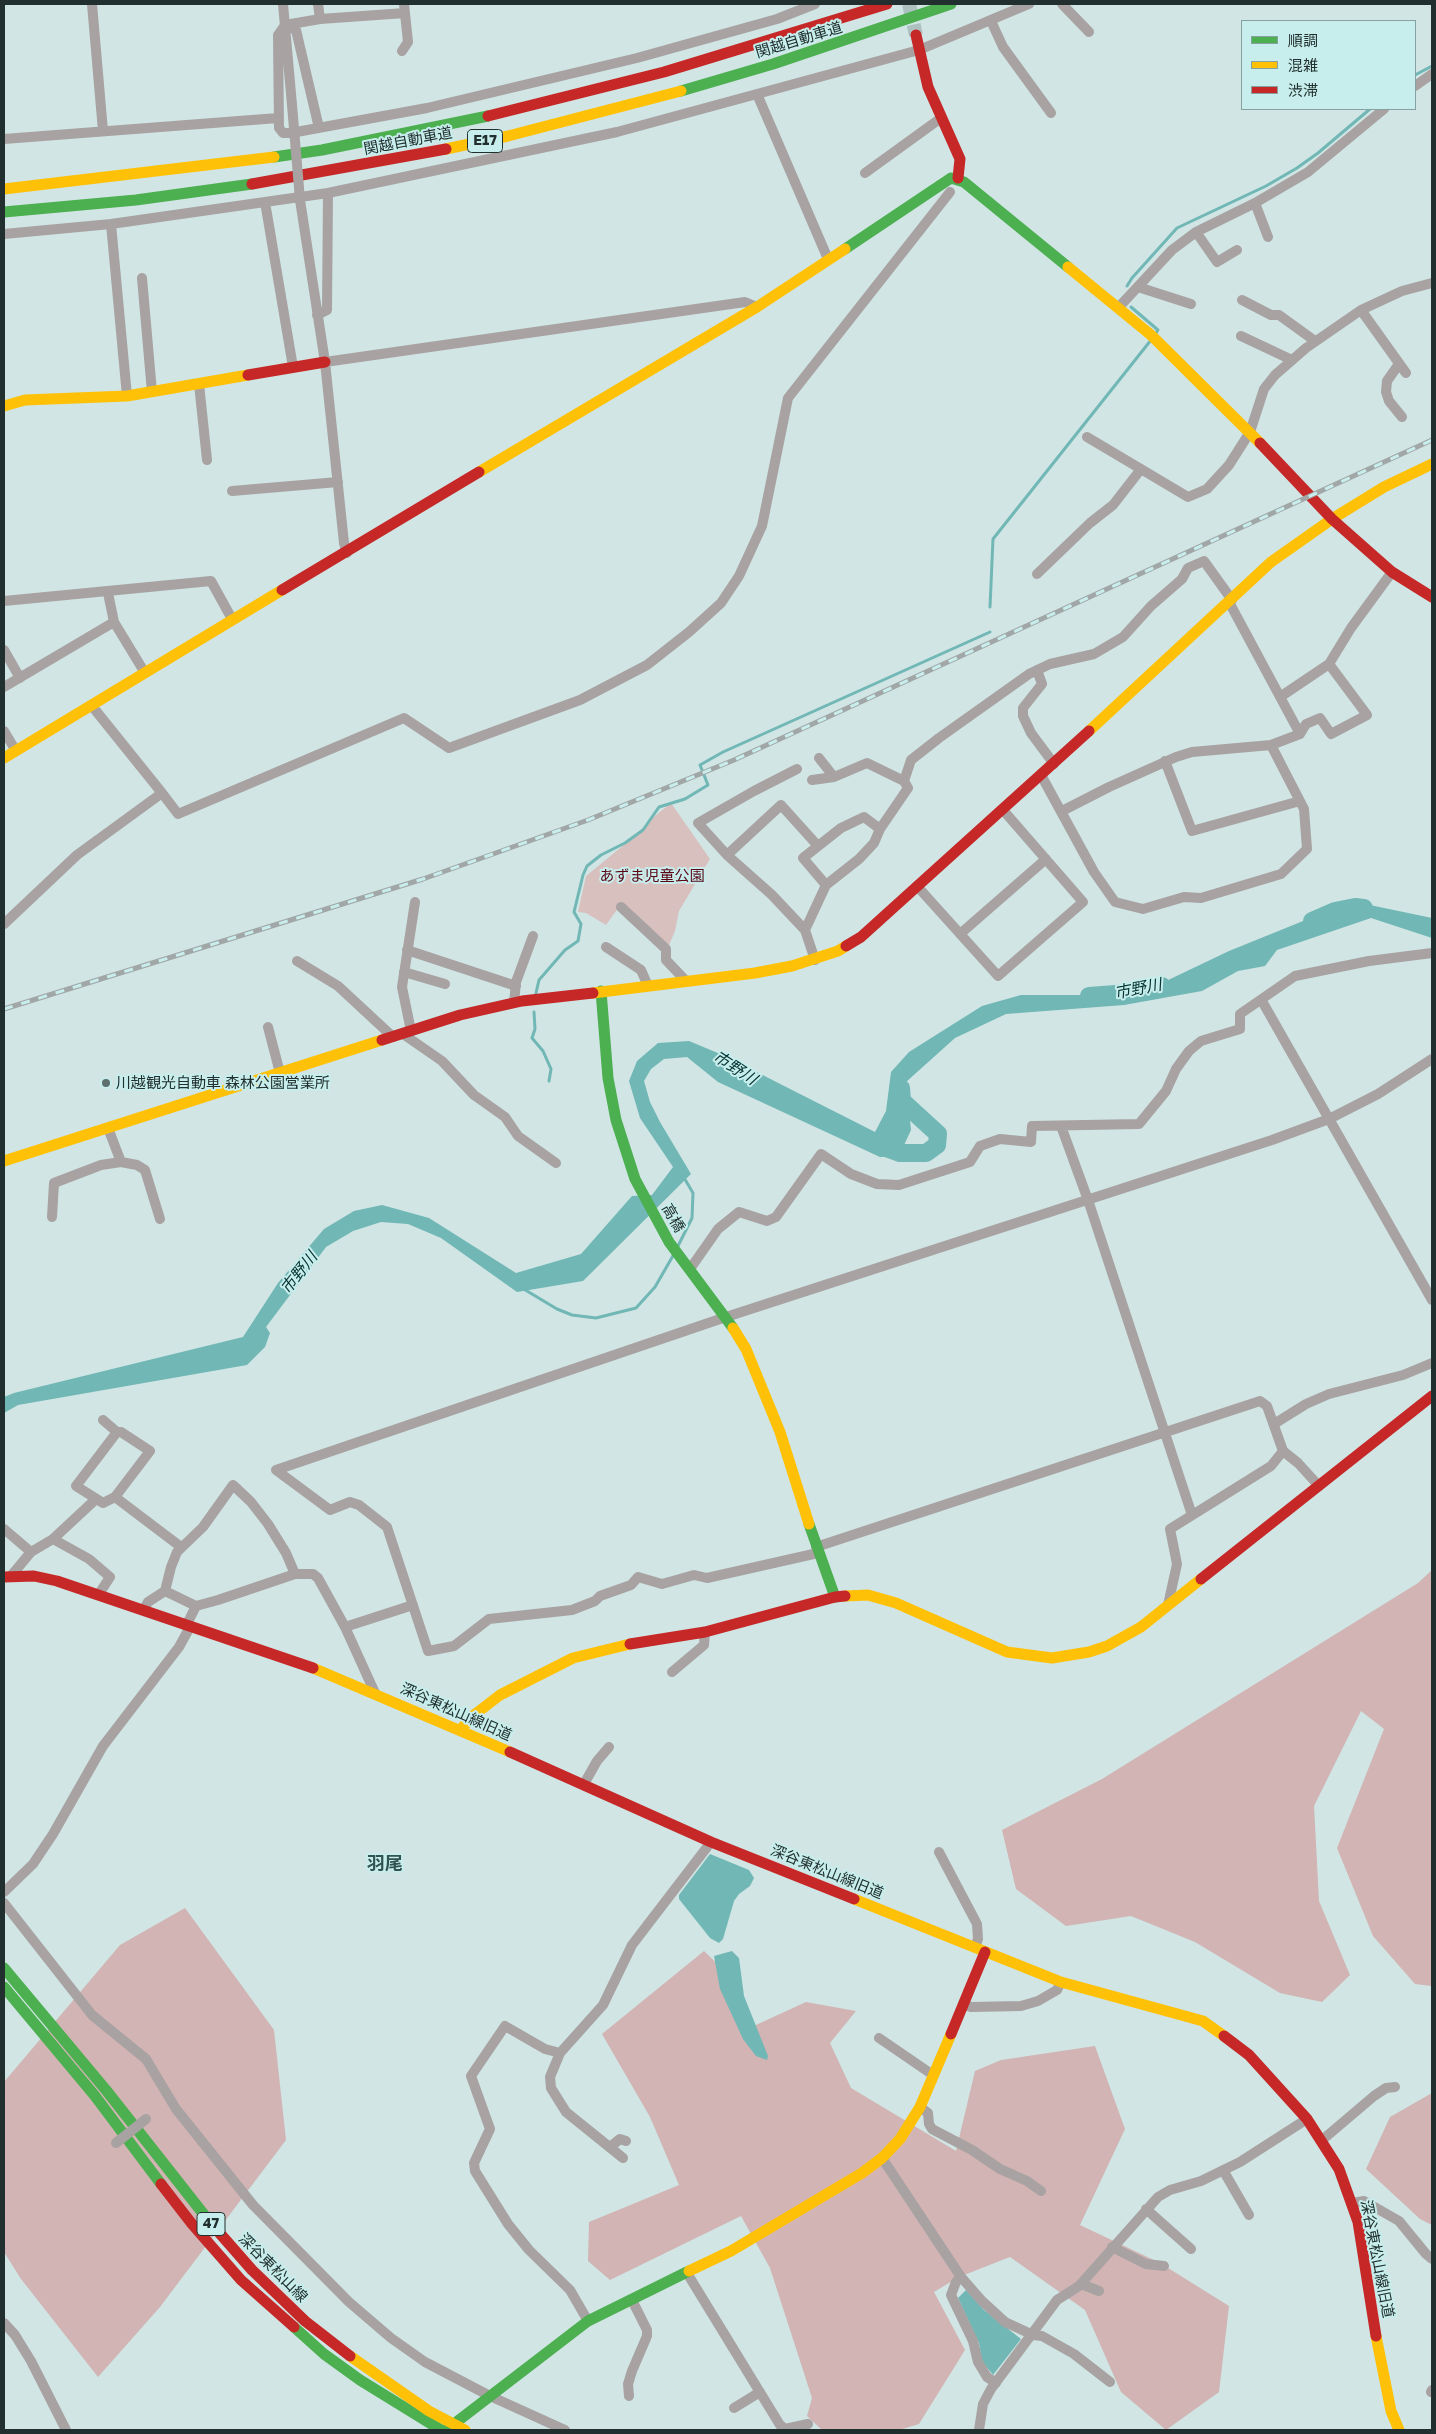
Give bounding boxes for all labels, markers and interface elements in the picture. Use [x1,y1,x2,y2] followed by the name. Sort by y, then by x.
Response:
[753,18,845,62] street label: 関越自動車道
[1241,20,1416,110] legend
[1288,31,1318,49] text: 順調
[1288,56,1318,74] text: 混雑
[1288,81,1318,99] text: 渋滞
[362,124,454,158] street label: 関越自動車道
[468,130,502,152] road number: E17
[600,867,704,885] park label: あずま児童公園
[1113,975,1163,1003] water label: 市野川
[710,1047,760,1089] water label: 市野川
[116,1074,330,1092] place label: 川越観光自動車 森林公園営業所
[100,1077,112,1089] marker: 川越観光自動車 森林公園営業所
[658,1201,688,1235] street label: 高橋
[277,1248,321,1298] water label: 市野川
[398,1679,514,1745] street label: 深谷東松山線旧道
[768,1841,886,1903] street label: 深谷東松山線旧道
[367,1853,403,1875] district label: 羽尾
[1357,2198,1397,2320] street label: 深谷東松山線旧道
[197,2212,225,2236] road number: 47
[235,2230,311,2306] street label: 深谷東松山線

